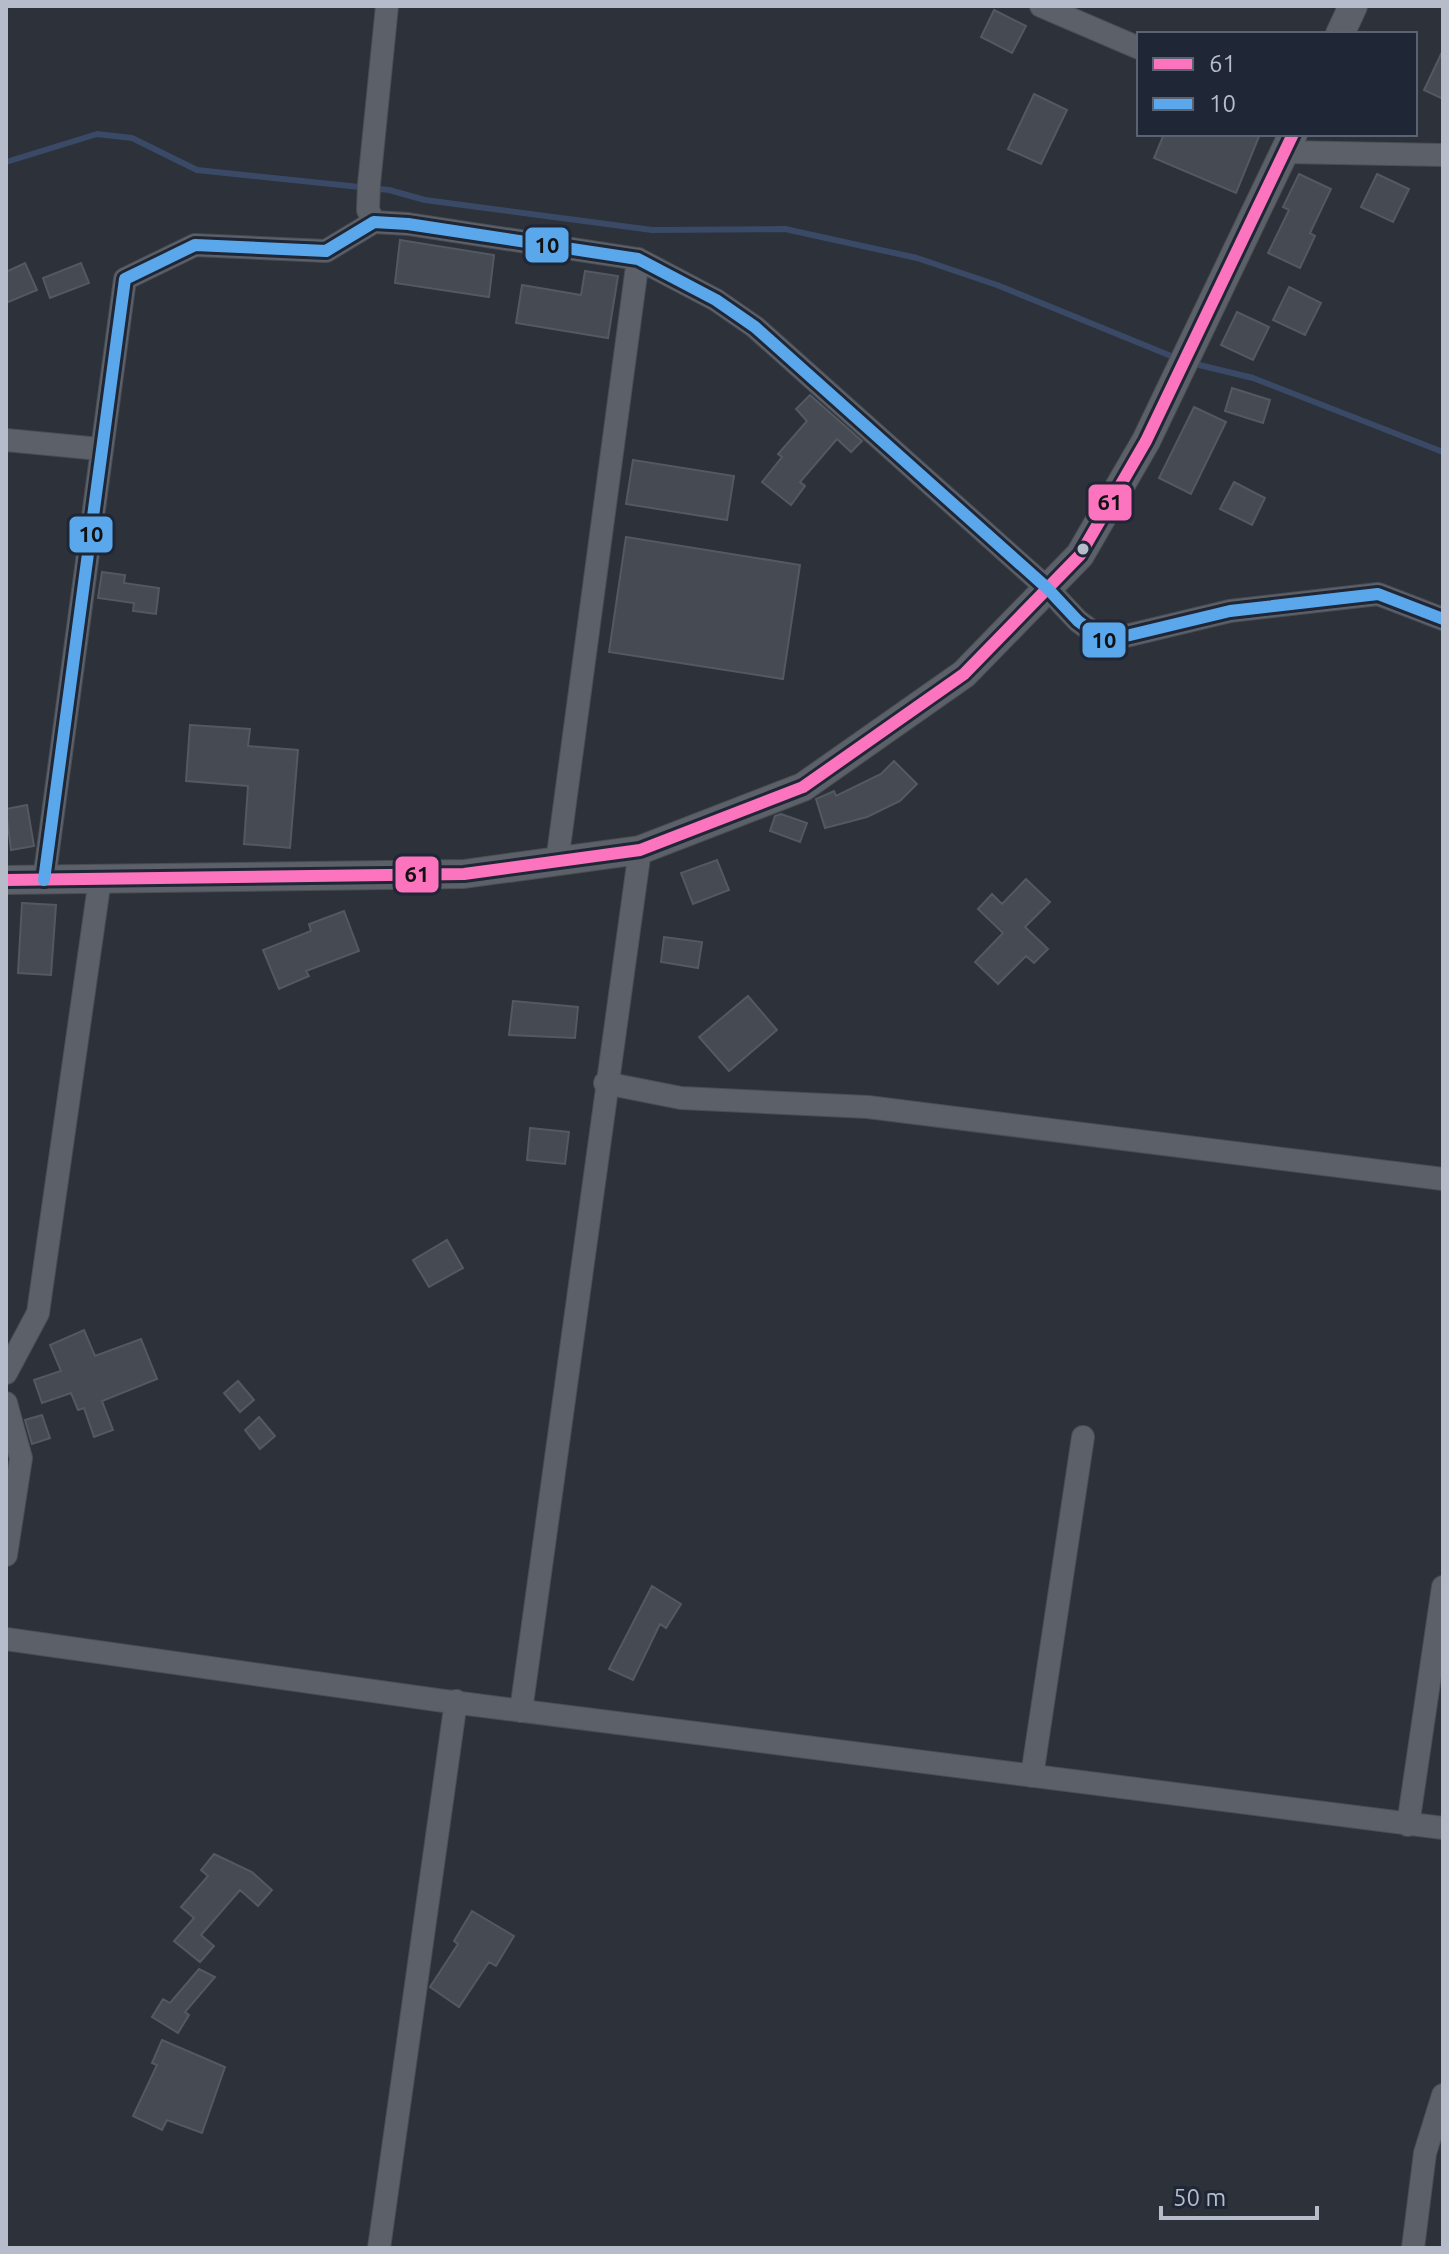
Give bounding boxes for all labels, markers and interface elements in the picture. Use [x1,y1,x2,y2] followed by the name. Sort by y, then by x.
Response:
[1137,32,1417,136] legend
[1209,50,1236,77] text: 61
[1209,90,1236,117] text: 10
[524,226,570,264] line badge: 10
[535,232,559,257] text: 10
[1087,483,1133,522] line badge: 61
[1098,489,1122,514] text: 61
[68,515,114,554] line badge: 10
[79,521,103,546] text: 10
[1075,541,1091,557] unlabelled marker
[1081,621,1127,659] line badge: 10
[1092,627,1116,652] text: 10
[394,855,440,894] line badge: 61
[405,861,429,886] text: 61
[1161,2170,1317,2220] scale bar
[1173,2184,1226,2211] text: 50 m

